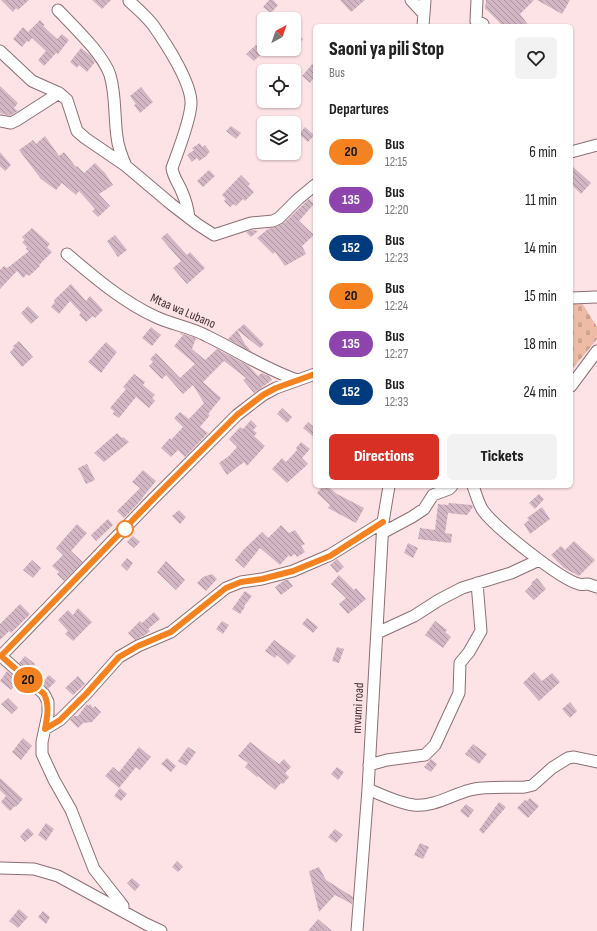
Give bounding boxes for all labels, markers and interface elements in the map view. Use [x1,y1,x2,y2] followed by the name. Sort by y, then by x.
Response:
[257,12,301,56] north arrow
[257,12,301,160] map controls
[515,37,557,79] button: heart
[329,38,444,61] text: Saoni ya pili Stop
[257,64,301,108] button: locate
[329,65,345,81] text: Bus
[329,100,389,119] text: Departures
[257,116,301,160] button: layers
[385,135,404,154] text: Bus
[345,143,357,160] text: 20
[529,143,557,162] text: 6 min
[385,154,407,170] text: 12:15
[385,183,404,202] text: Bus
[342,191,360,208] text: 135
[525,191,557,210] text: 11 min
[385,202,409,218] text: 12:20
[385,231,404,250] text: Bus
[342,239,360,256] text: 152
[524,239,557,258] text: 14 min
[385,250,408,266] text: 12:23
[385,279,404,298] text: Bus
[345,287,357,304] text: 20
[525,287,557,306] text: 15 min
[148,290,218,332] street label: Mtaa wa Lubano
[385,298,408,314] text: 12:24
[385,327,404,346] text: Bus
[342,335,360,352] text: 135
[524,335,557,354] text: 18 min
[385,346,408,362] text: 12:27
[385,375,404,394] text: Bus
[342,383,360,400] text: 152
[523,383,557,402] text: 24 min
[385,394,408,410] text: 12:33
[329,434,439,480] button: Directions
[447,434,557,480] button: Tickets
[116,520,134,538] unlabelled marker
[10,667,46,693] line badge: 20
[22,671,34,688] text: 20
[349,682,367,734] street label: mvumi road

